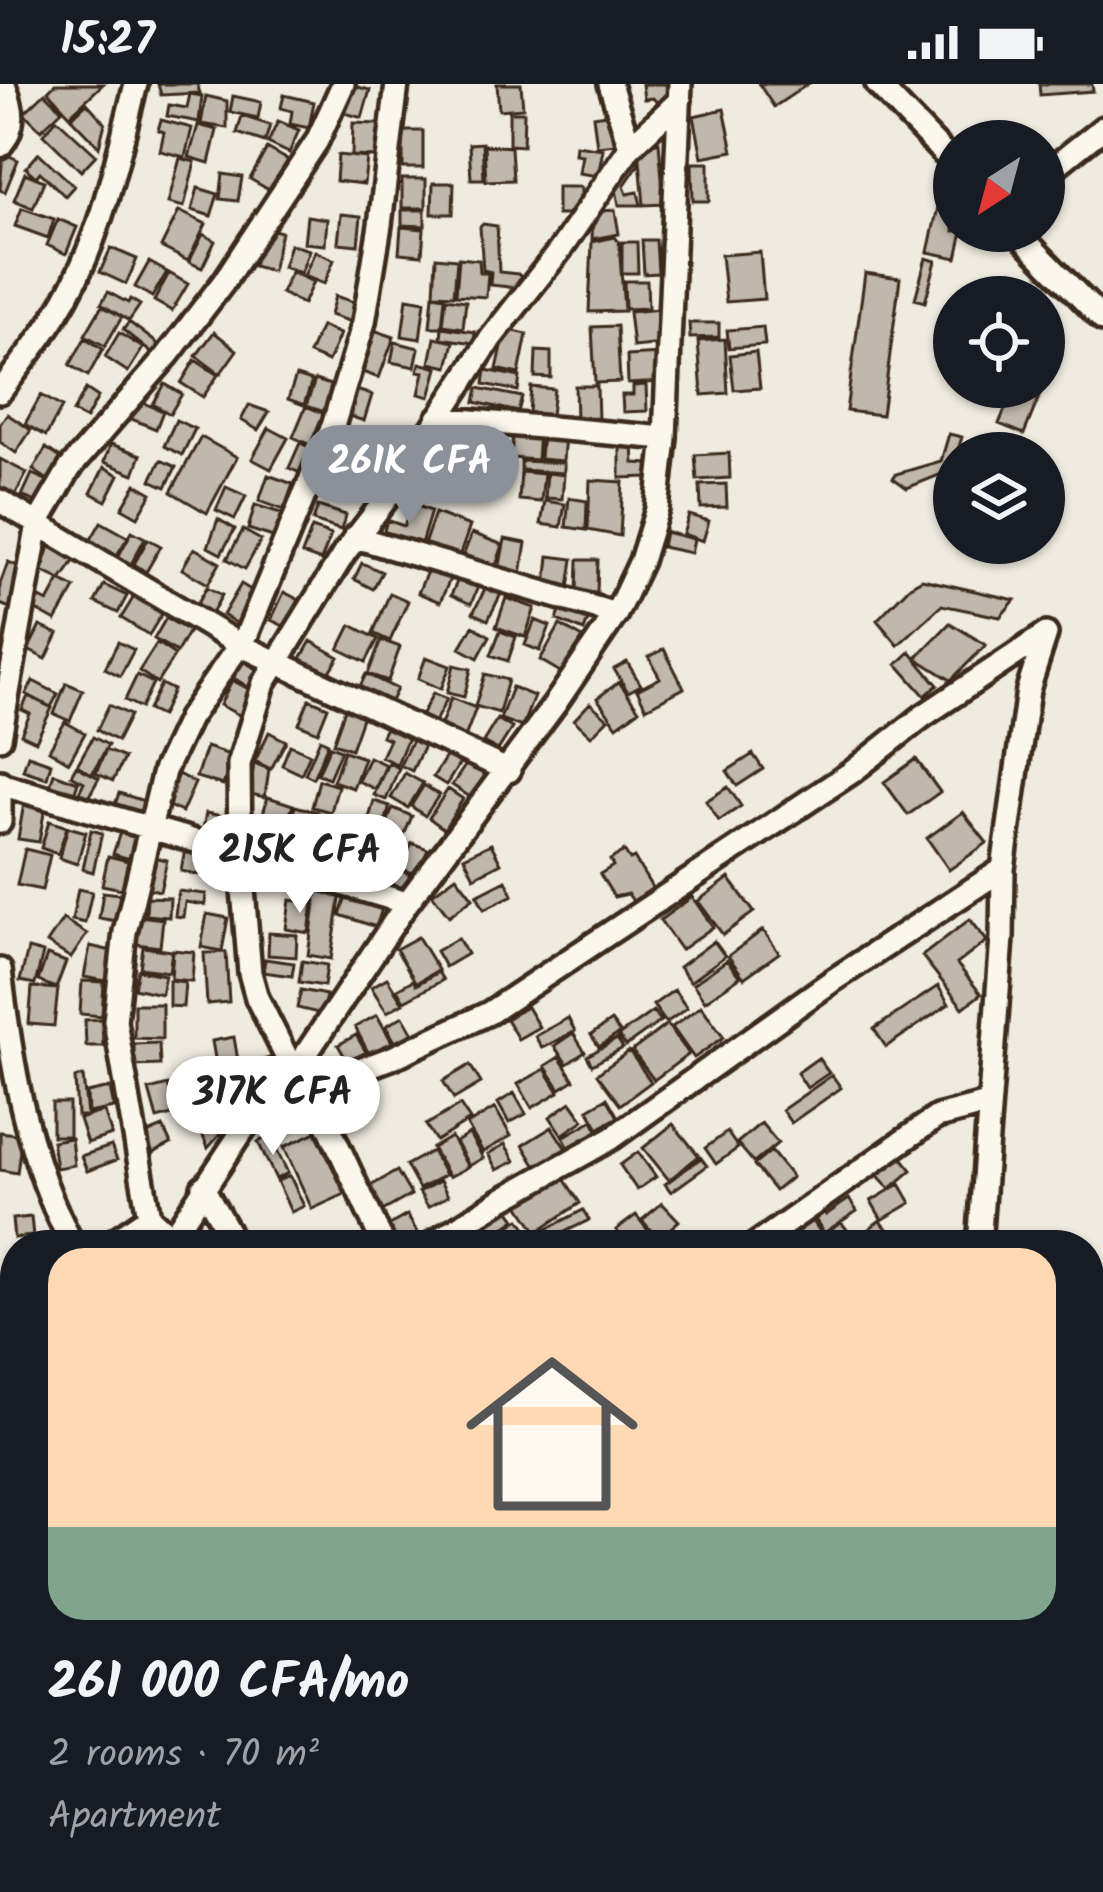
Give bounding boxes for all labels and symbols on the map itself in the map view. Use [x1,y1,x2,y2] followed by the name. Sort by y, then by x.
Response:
[933,120,1065,252] north arrow
[286,425,534,527] pin: 261K CFA
[176,814,424,916] pin: 215K CFA
[149,1056,397,1158] pin: 317K CFA

